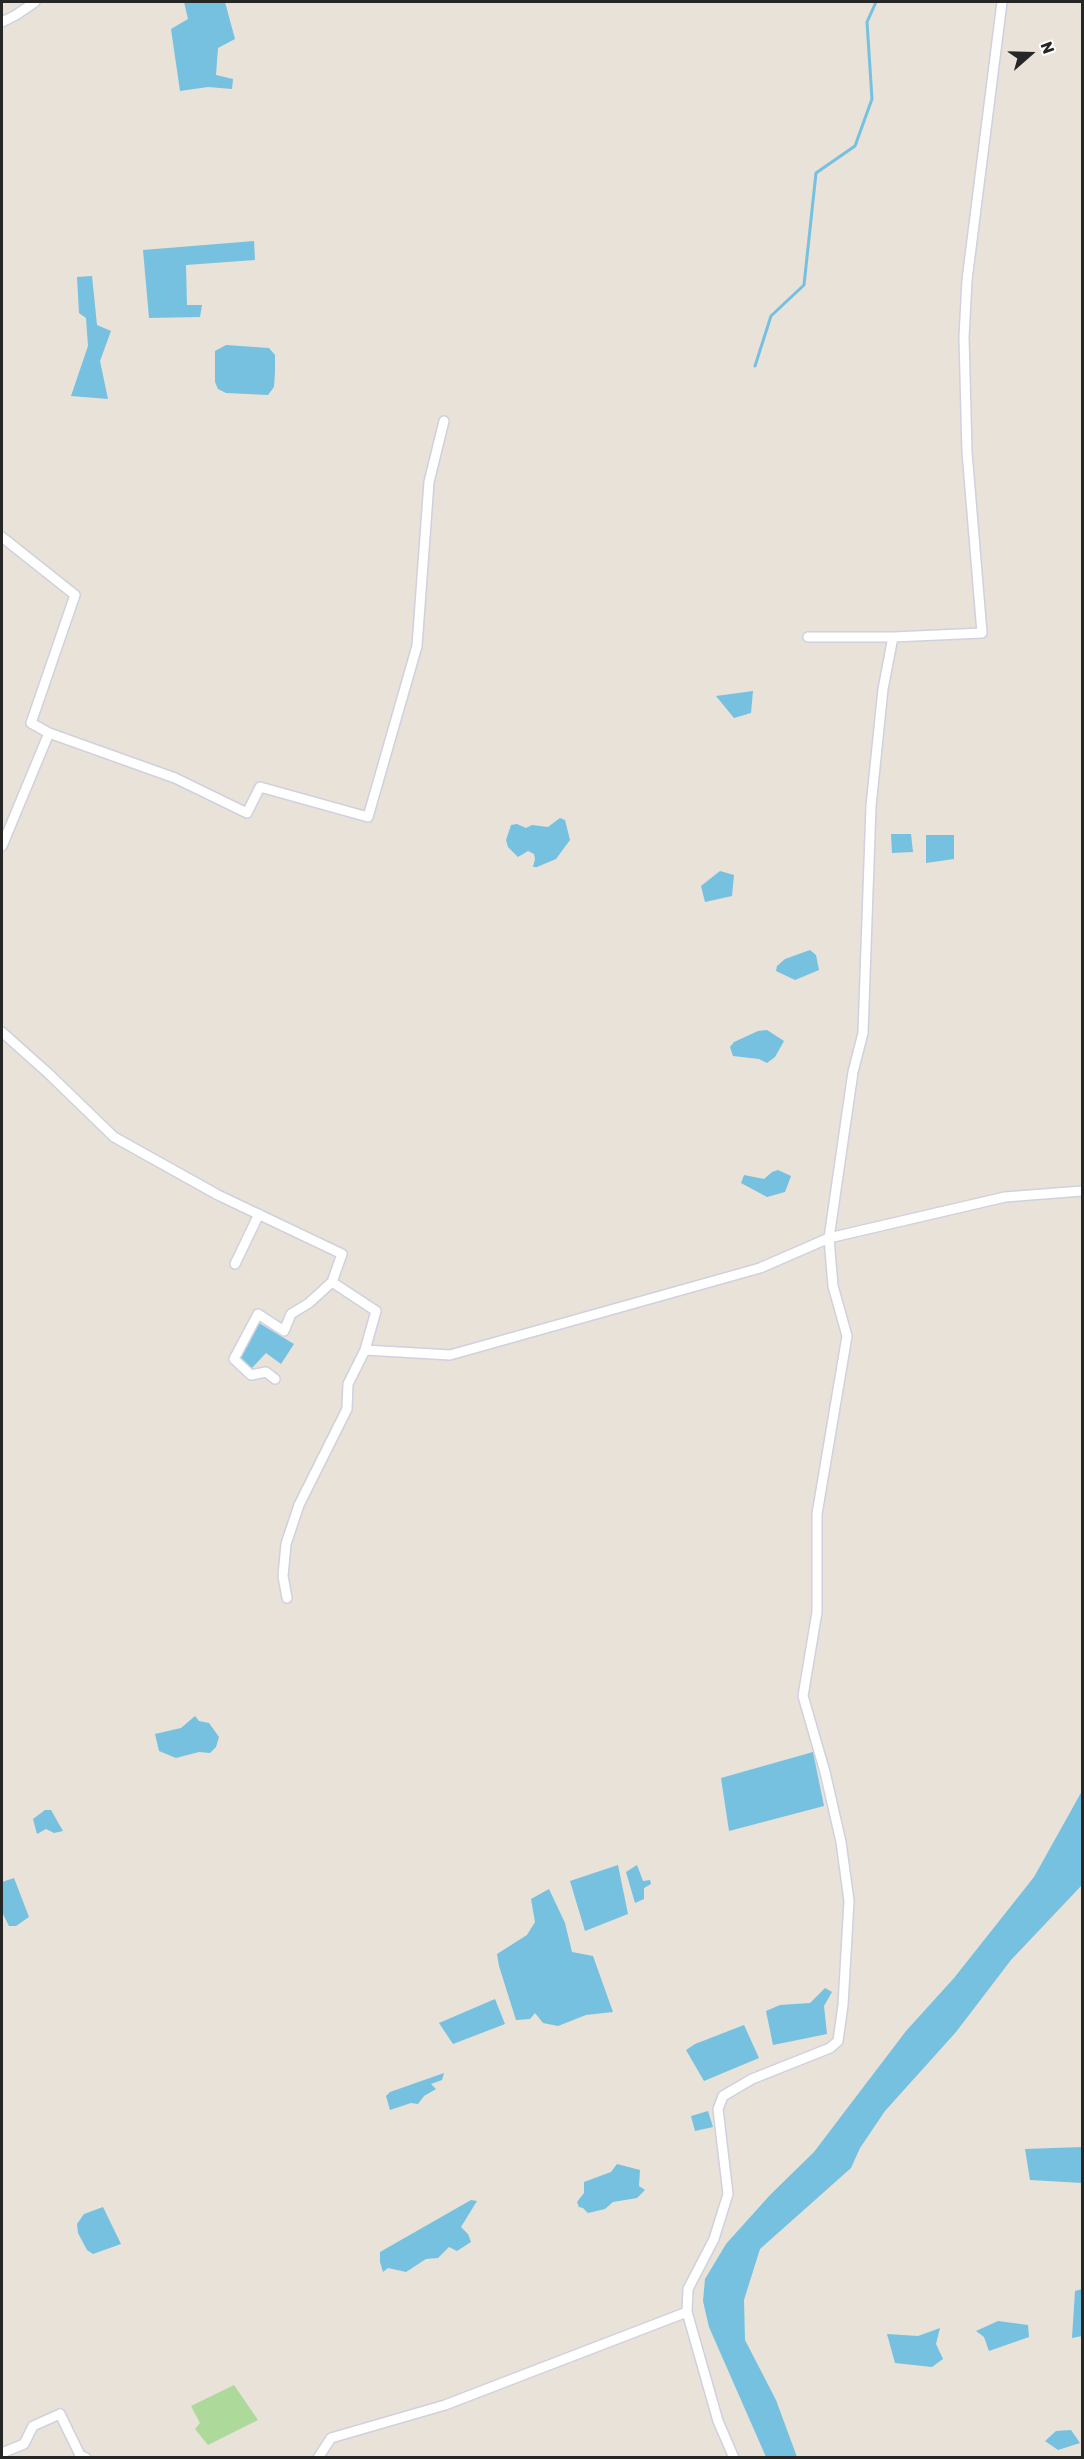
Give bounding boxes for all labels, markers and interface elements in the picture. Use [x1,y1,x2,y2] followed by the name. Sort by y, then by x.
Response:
[1000,24,1060,84] north arrow
[1036,39,1058,56] text: N

